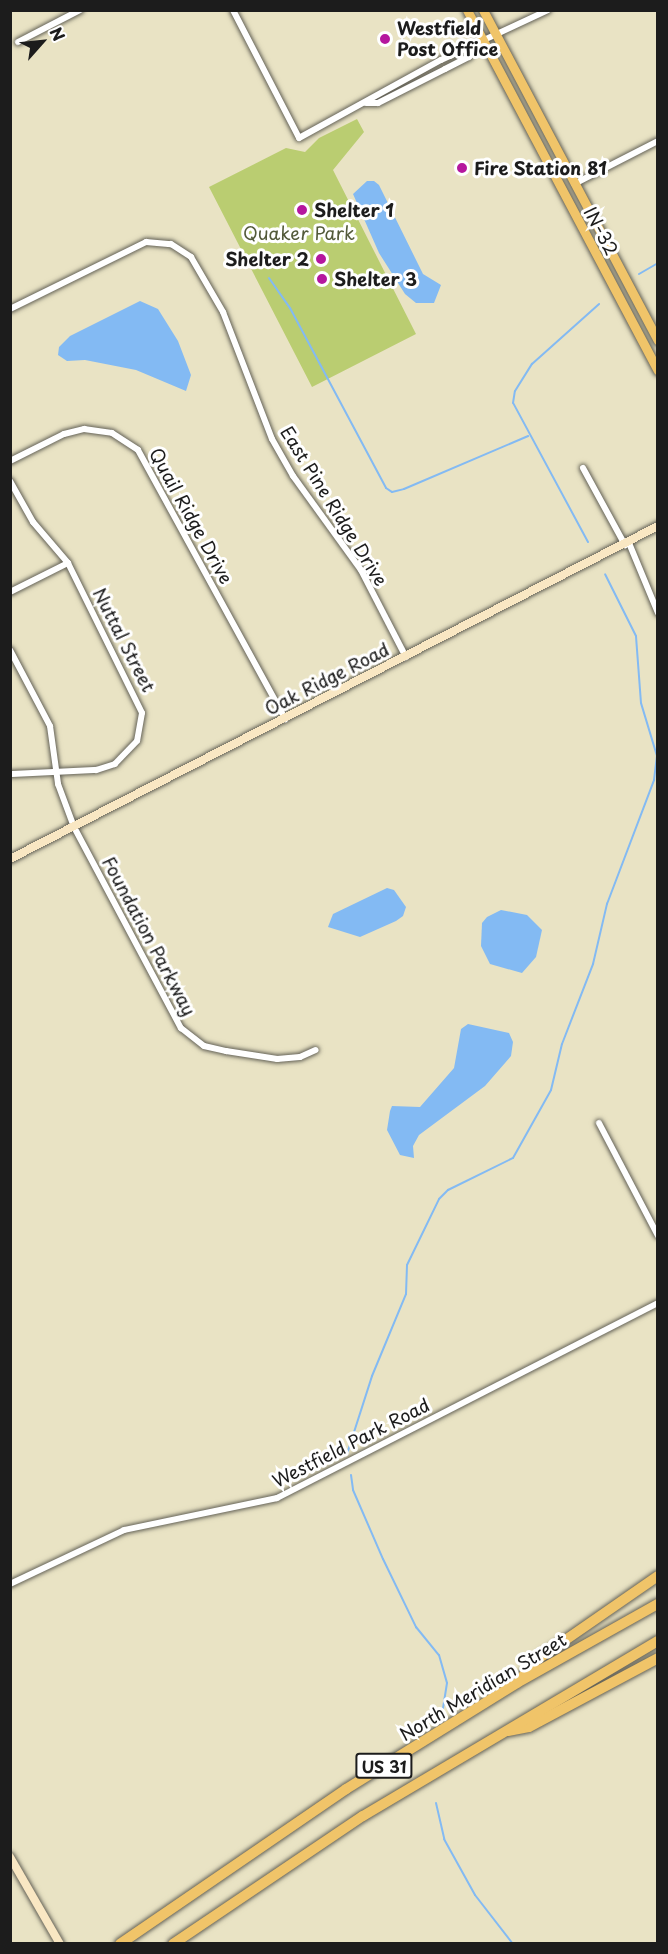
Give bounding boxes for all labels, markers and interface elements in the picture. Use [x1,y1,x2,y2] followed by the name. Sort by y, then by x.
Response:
[12,12,72,72] north arrow
[397,18,498,60] place label: Westfield Post Office
[44,23,72,45] text: N
[378,32,392,46] marker: Westfield Post Office
[474,157,608,179] place label: Fire Station 81
[455,161,469,175] marker: Fire Station 81
[314,199,394,221] place label: Shelter 1
[295,203,309,217] marker: Shelter 1
[579,203,623,259] street label: IN-32
[243,222,355,244] park label: Quaker Park
[225,248,309,270] place label: Shelter 2
[314,252,328,266] marker: Shelter 2
[334,268,417,290] place label: Shelter 3
[315,272,329,286] marker: Shelter 3
[276,422,392,590] street label: East Pine Ridge Drive
[145,444,237,588] street label: Quail Ridge Drive
[88,584,160,696] street label: Nuttal Street
[260,638,394,720] street label: Oak Ridge Road
[98,853,200,1019] street label: Foundation Parkway
[268,1394,434,1492] street label: Westfield Park Road
[395,1628,571,1746] street label: North Meridian Street
[356,1753,412,1779] road number: US 31

